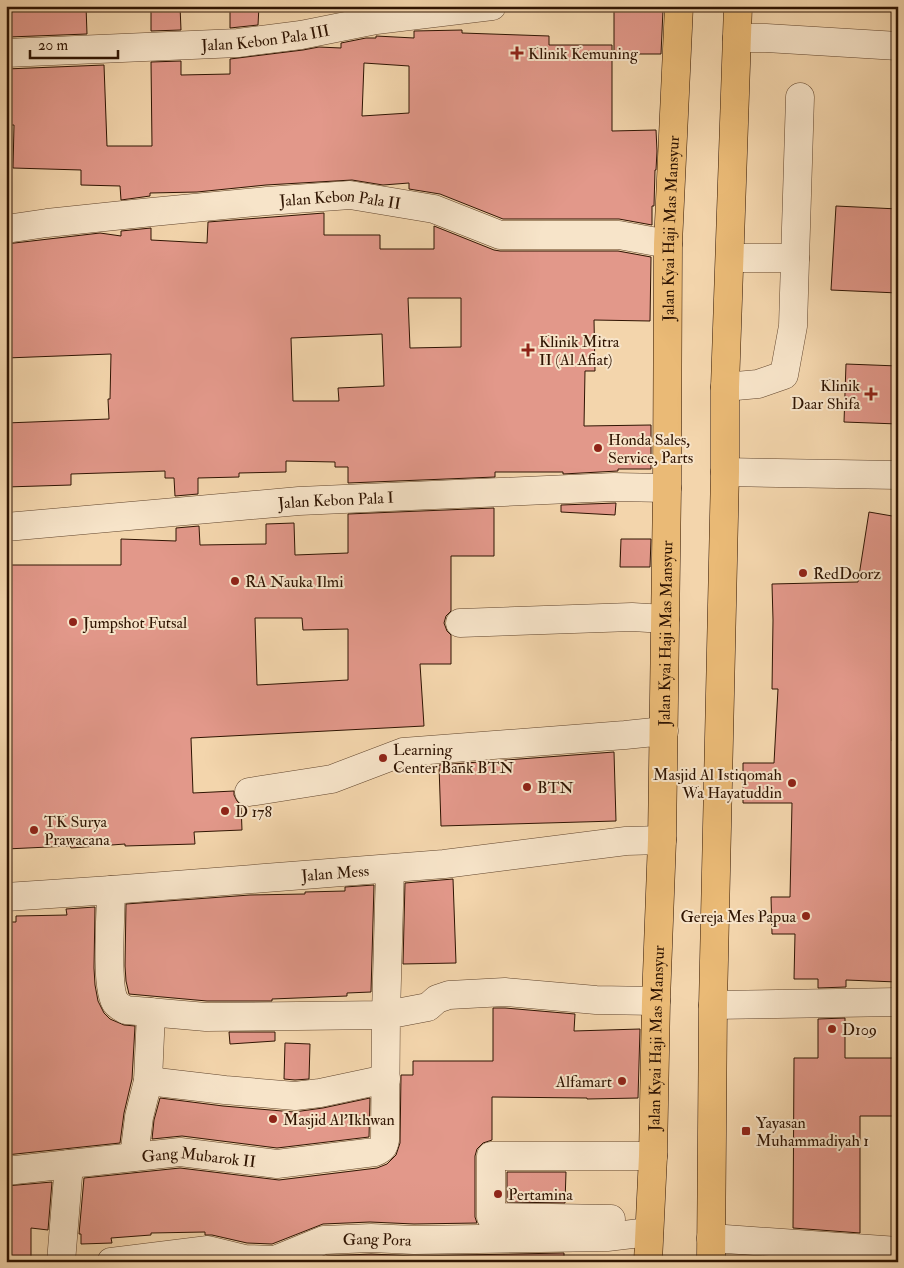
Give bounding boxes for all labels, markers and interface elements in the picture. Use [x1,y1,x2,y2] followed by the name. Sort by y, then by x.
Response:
[200,21,331,57] street label: Jalan Kebon Pala III
[30,28,118,60] scale bar
[38,36,68,55] text: 20 m
[528,44,639,64] place label: Klinik Kemuning
[510,46,524,60] marker: Klinik Kemuning
[659,135,684,322] street label: Jalan Kyai Haji Mas Mansyur
[278,186,402,214] street label: Jalan Kebon Pala II
[539,332,620,370] place label: Klinik Mitra II (Al Afiat)
[521,343,535,357] marker: Klinik Mitra II (Al Afiat)
[791,376,860,414] place label: Klinik Daar Shifa
[864,387,878,401] marker: Klinik Daar Shifa
[608,430,693,468] place label: Honda Sales, Service, Parts
[592,442,604,454] marker: Honda Sales, Service, Parts
[276,488,394,515] street label: Jalan Kebon Pala I
[655,540,677,727] street label: Jalan Kyai Haji Mas Mansyur
[813,564,881,584] place label: RedDoorz
[797,567,809,579] marker: RedDoorz
[245,572,343,592] place label: RA Nauka Ilmi
[229,575,241,587] marker: RA Nauka Ilmi
[82,613,187,634] place label: Jumpshot Futsal
[67,616,79,628] marker: Jumpshot Futsal
[393,740,514,778] place label: Learning Center Bank BTN
[377,752,389,764] marker: Learning Center Bank BTN
[653,765,783,803] place label: Masjid Al Istiqomah Wa Hayatuddin
[786,777,798,789] marker: Masjid Al Istiqomah Wa Hayatuddin
[537,778,574,798] place label: BTN
[521,781,533,793] marker: BTN
[235,802,272,822] place label: D 178
[219,805,231,817] marker: D 178
[44,812,110,850] place label: TK Surya Prawacana
[28,824,40,836] marker: TK Surya Prawacana
[300,861,370,887] street label: Jalan Mess
[680,907,796,928] place label: Gereja Mes Papua
[800,910,812,922] marker: Gereja Mes Papua
[644,945,669,1132] street label: Jalan Kyai Haji Mas Mansyur
[842,1020,877,1040] place label: D109
[826,1023,838,1035] marker: D109
[555,1072,612,1092] place label: Alfamart
[616,1075,628,1087] marker: Alfamart
[283,1110,395,1130] place label: Masjid Al'Ikhwan
[267,1113,279,1125] marker: Masjid Al'Ikhwan
[756,1113,869,1151] place label: Yayasan Muhammadiyah 1
[740,1125,752,1137] marker: Yayasan Muhammadiyah 1
[141,1143,257,1172] street label: Gang Mubarok II
[508,1185,573,1205] place label: Pertamina
[492,1188,504,1200] marker: Pertamina
[342,1229,412,1251] street label: Gang Pora

